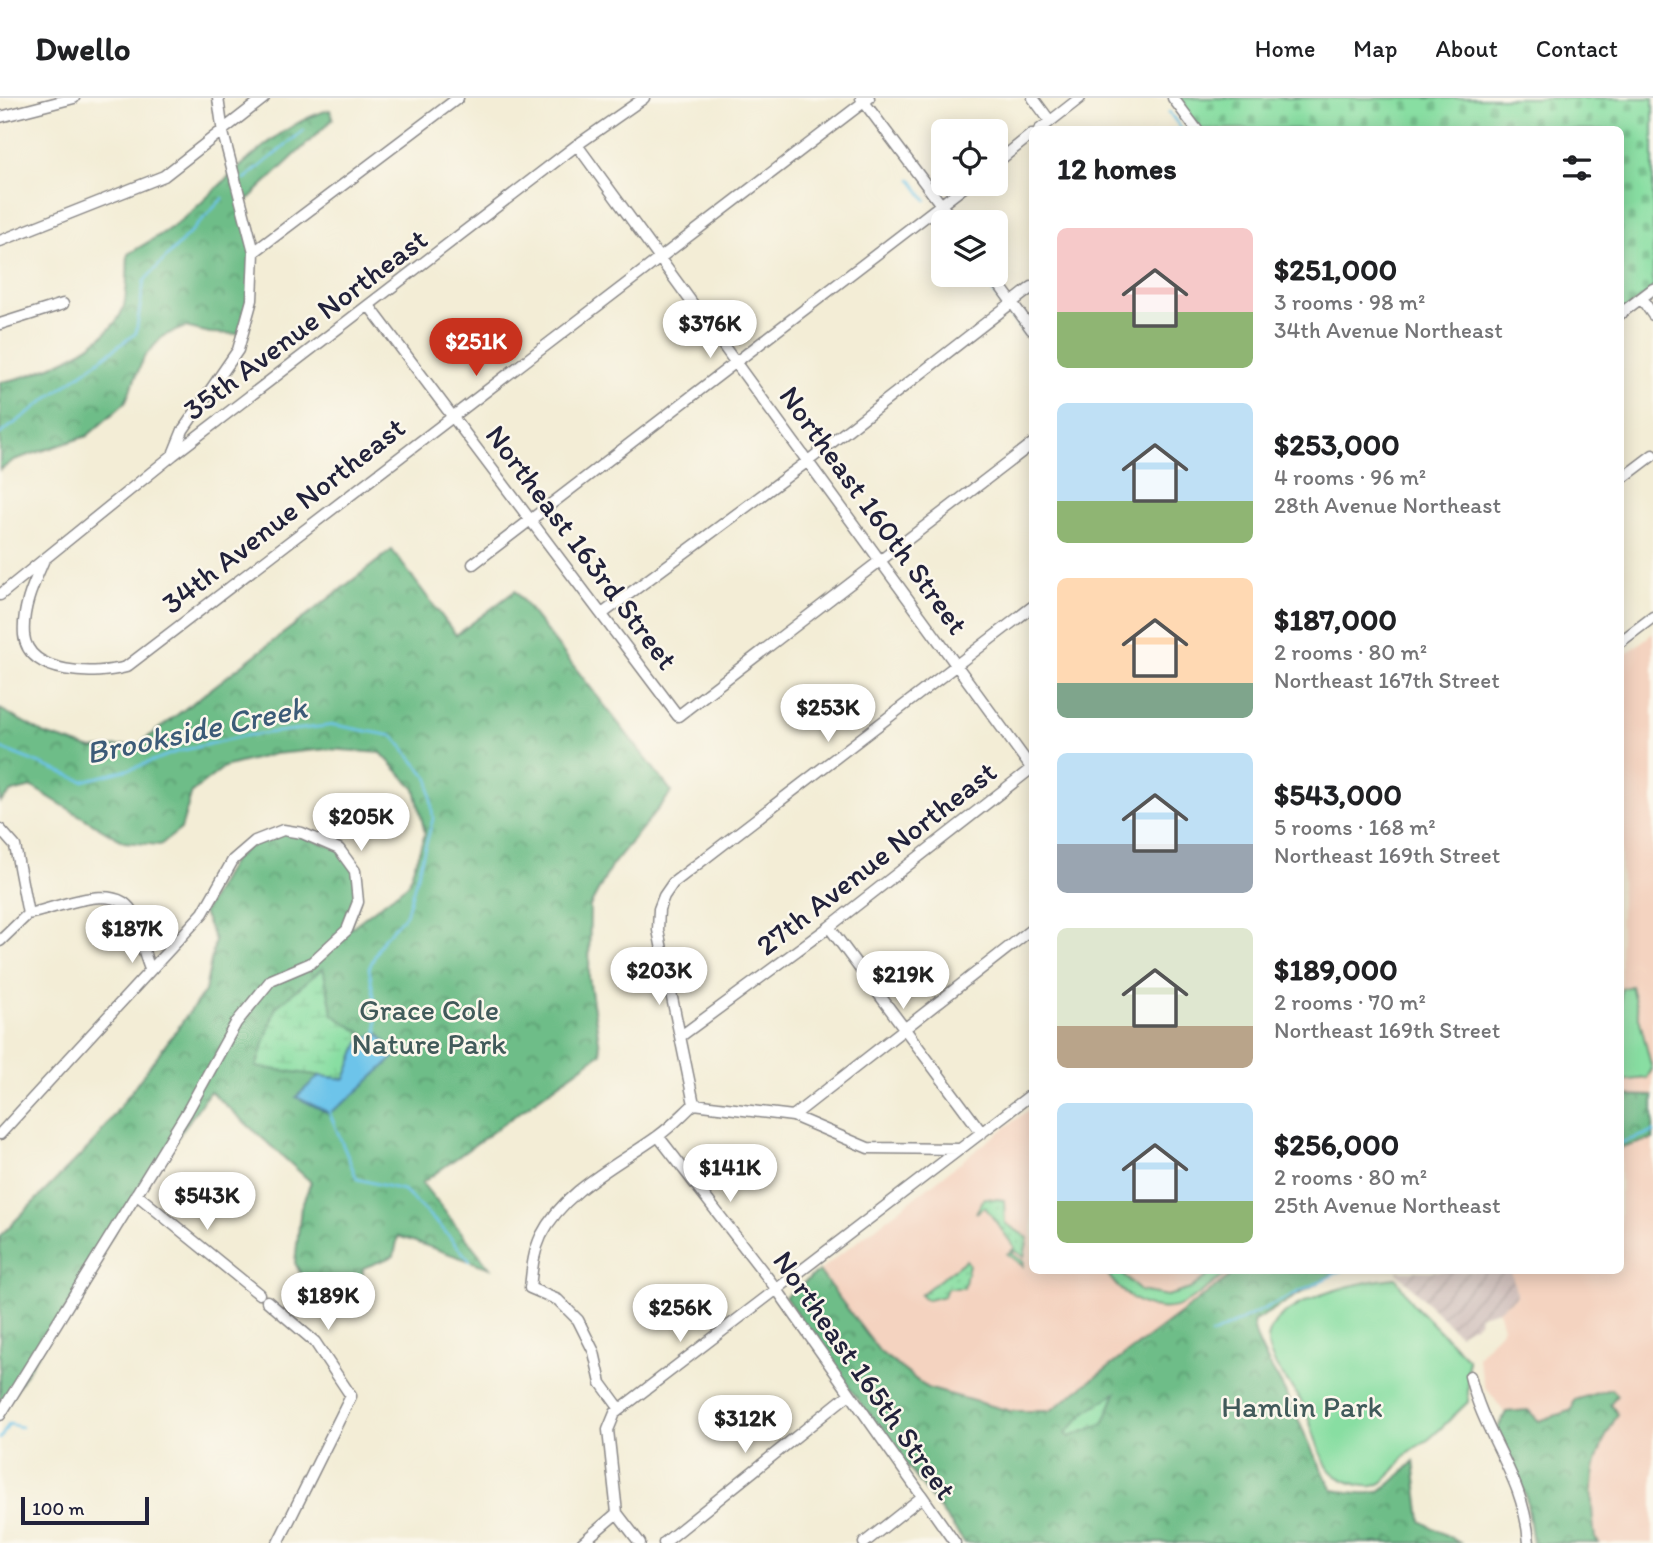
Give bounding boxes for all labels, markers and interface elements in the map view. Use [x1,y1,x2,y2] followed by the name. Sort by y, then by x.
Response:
[35,29,131,68] text: Dwello
[1255,34,1315,63] text: Home
[1353,34,1397,63] text: Map
[1435,34,1498,63] text: About
[1536,34,1618,63] text: Contact
[931,119,1008,287] map controls
[931,119,1008,196] button: locate
[1558,149,1596,187] icon: filters
[1057,150,1177,187] text: 12 homes
[931,210,1008,287] button: layers
[176,220,434,428] street label: 35th Avenue Northeast
[1274,251,1397,288] text: $251,000
[1113,256,1197,340] icon: home
[1274,288,1425,316] text: 3 rooms · 98 m²
[661,300,759,360] pin: $376K
[679,309,741,337] text: $376K
[1274,316,1503,344] text: 34th Avenue Northeast
[427,318,525,378] pin: $251K
[445,327,507,355] text: $251K
[771,379,977,641] street label: Northeast 160th Street
[154,409,412,621] street label: 34th Avenue Northeast
[478,417,686,677] street label: Northeast 163rd Street
[1274,426,1400,463] text: $253,000
[1113,431,1197,515] icon: home
[1274,463,1426,491] text: 4 rooms · 96 m²
[1274,491,1501,519] text: 28th Avenue Northeast
[1274,601,1397,638] text: $187,000
[1113,606,1197,690] icon: home
[1274,638,1427,666] text: 2 rooms · 80 m²
[1274,666,1500,694] text: Northeast 167th Street
[779,684,877,744] pin: $253K
[82,688,311,772] water label: Brookside Creek
[796,693,860,721] text: $253K
[748,753,1004,963] street label: 27th Avenue Northeast
[1274,776,1402,813] text: $543,000
[1113,781,1197,865] icon: home
[312,794,410,853] pin: $205K
[329,802,393,830] text: $205K
[1274,813,1436,841] text: 5 rooms · 168 m²
[1274,841,1500,869] text: Northeast 169th Street
[83,906,181,965] pin: $187K
[101,914,163,942] text: $187K
[610,948,708,1007] pin: $203K
[854,951,952,1011] pin: $219K
[1274,951,1398,988] text: $189,000
[626,956,692,984] text: $203K
[1113,956,1197,1040] icon: home
[872,960,934,988] text: $219K
[1274,988,1426,1016] text: 2 rooms · 70 m²
[351,991,507,1062] park label: Grace Cole Nature Park
[1274,1016,1500,1044] text: Northeast 169th Street
[1274,1126,1399,1163] text: $256,000
[1113,1131,1197,1215] icon: home
[681,1144,779,1204] pin: $141K
[699,1153,761,1181] text: $141K
[1274,1163,1427,1191] text: 2 rooms · 80 m²
[158,1172,256,1232] pin: $543K
[175,1181,239,1209] text: $543K
[1274,1191,1501,1219] text: 25th Avenue Northeast
[765,1243,965,1507] street label: Northeast 165th Street
[279,1272,377,1332] pin: $189K
[297,1281,359,1309] text: $189K
[631,1284,729,1344] pin: $256K
[649,1293,711,1321] text: $256K
[1221,1388,1383,1425] park label: Hamlin Park
[696,1396,794,1455] pin: $312K
[714,1404,776,1432] text: $312K
[21,1494,149,1526] scale bar
[32,1497,84,1520] text: 100 m

